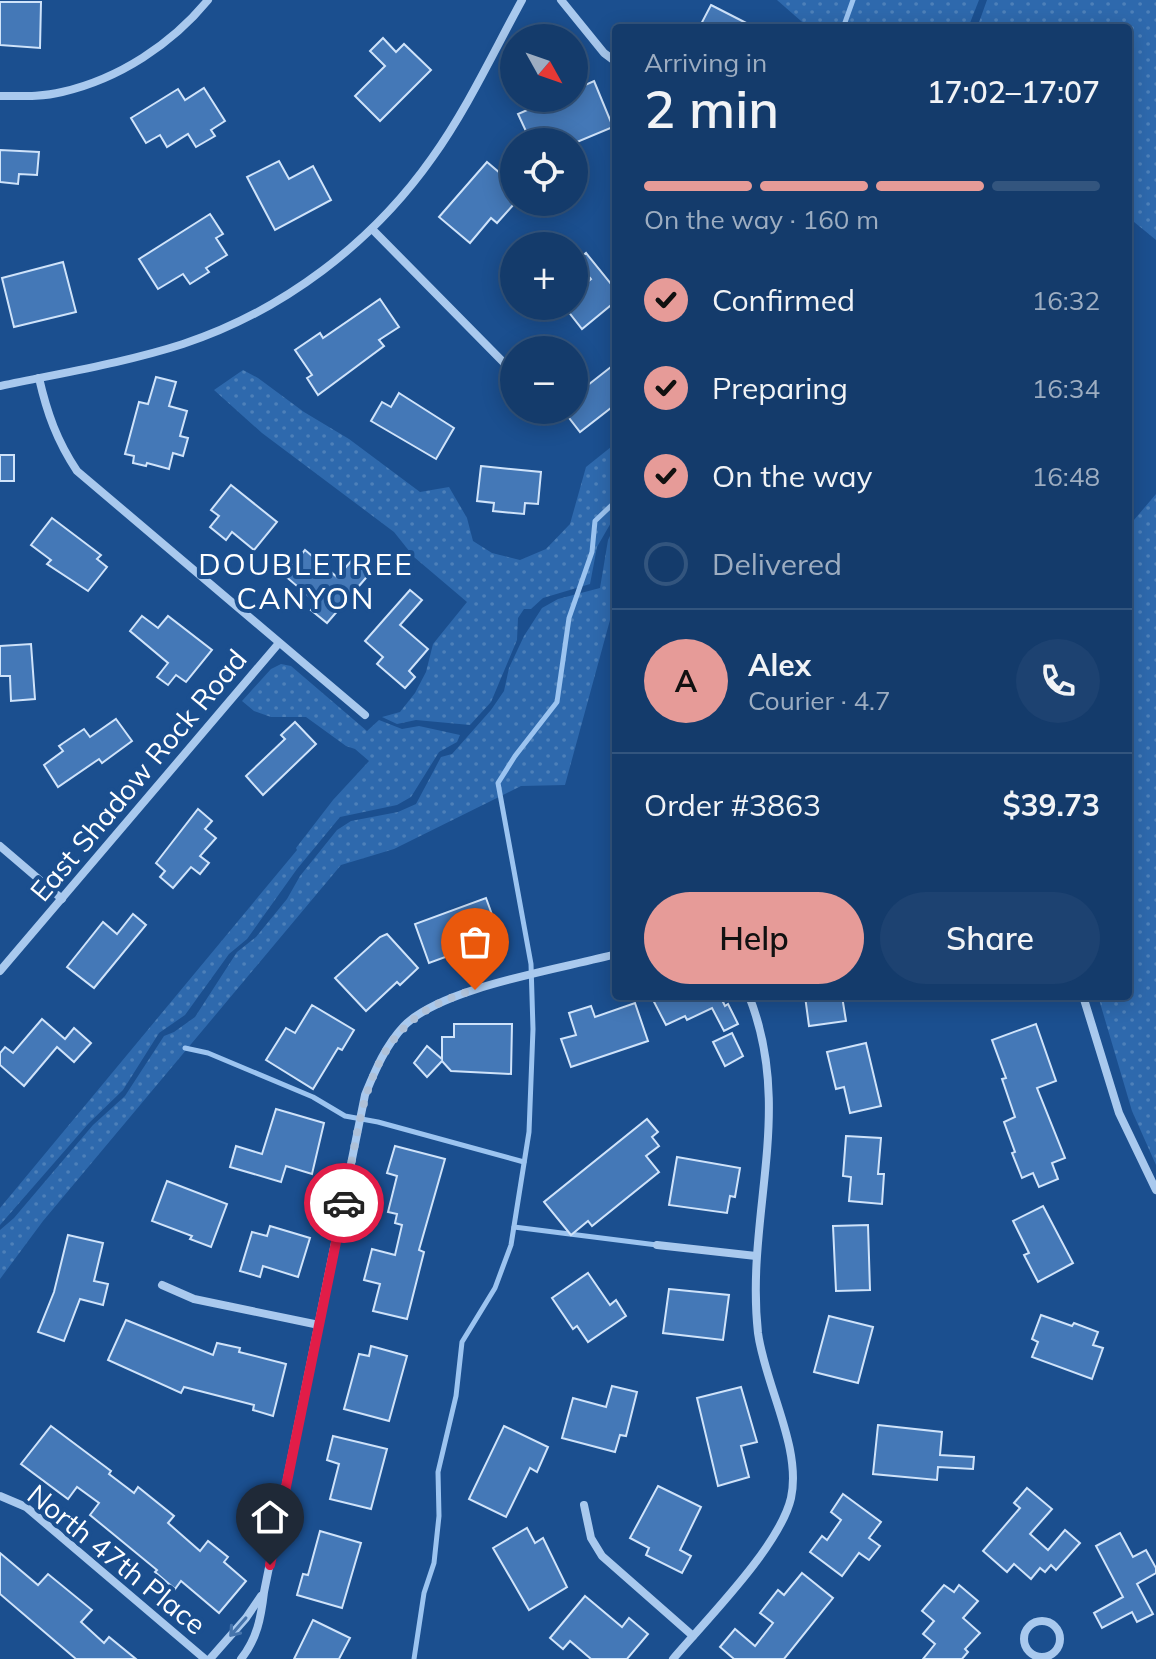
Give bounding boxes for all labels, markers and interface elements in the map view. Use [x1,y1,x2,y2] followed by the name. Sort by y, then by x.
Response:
[500,24,588,112] north arrow
[500,24,588,424] map controls
[644,46,767,79] text: Arriving in
[927,73,1100,111] text: 17:02–17:07
[644,76,779,141] text: 2 min
[500,128,588,216] button: locate
[644,203,879,236] text: On the way · 160 m
[500,232,588,320] button: +
[644,278,688,322] icon: check
[712,281,855,319] text: Confirmed
[1032,284,1100,317] text: 16:32
[500,336,588,424] button: −
[644,366,688,410] icon: check
[712,369,848,407] text: Preparing
[1032,372,1100,405] text: 16:34
[644,454,688,498] icon: check
[712,457,872,495] text: On the way
[1032,460,1100,493] text: 16:48
[198,545,414,617] district label: DOUBLETREE CANYON
[712,545,842,583] text: Delivered
[1016,639,1100,723] button: phone
[22,642,254,908] street label: East Shadow Rock Road
[748,646,811,684] text: Alex
[675,662,697,700] text: A
[748,684,891,717] text: Courier · 4.7
[644,786,821,824] text: Order #3863
[1003,786,1100,824] text: $39.73
[644,892,864,984] button: Help
[880,892,1100,984] button: Share
[441,908,509,990] pin
[453,920,497,964] icon: bag
[304,1163,384,1243] courier
[322,1181,366,1225] icon: car
[21,1477,213,1641] street label: North 47th Place
[236,1483,304,1565] pin
[248,1495,292,1539] icon: home
[230,1616,248,1636] one-way arrow

